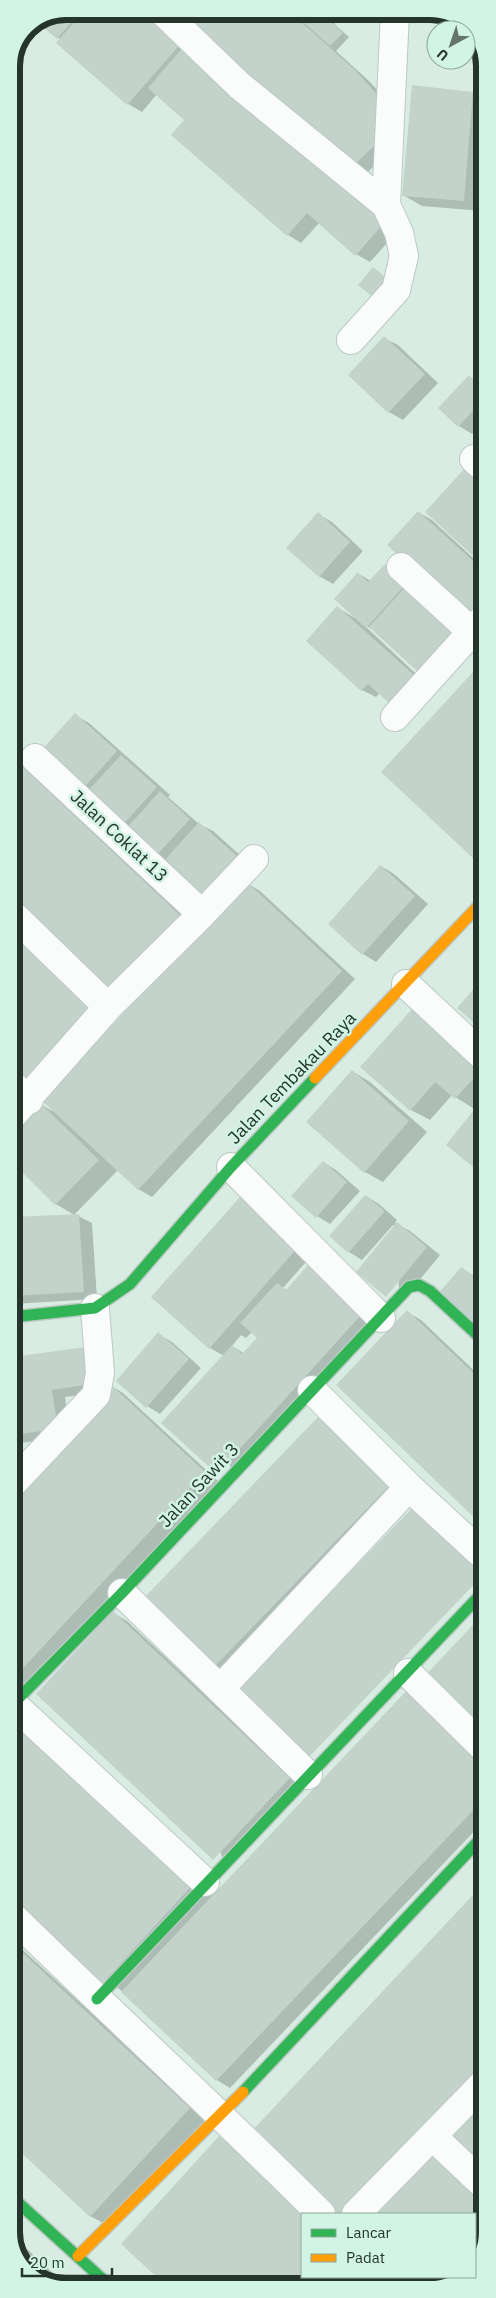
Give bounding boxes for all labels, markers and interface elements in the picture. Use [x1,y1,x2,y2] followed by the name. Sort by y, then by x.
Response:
[426,20,476,70] north arrow
[433,45,452,65] text: U
[66,785,173,887] street label: Jalan Coklat 13
[223,1006,361,1149] street label: Jalan Tembakau Raya
[154,1438,244,1532] street label: Jalan Sawit 3
[301,2213,476,2278] legend
[346,2223,392,2242] text: Lancar
[22,2246,112,2278] scale bar
[346,2248,385,2267] text: Padat
[30,2253,65,2272] text: 20 m

